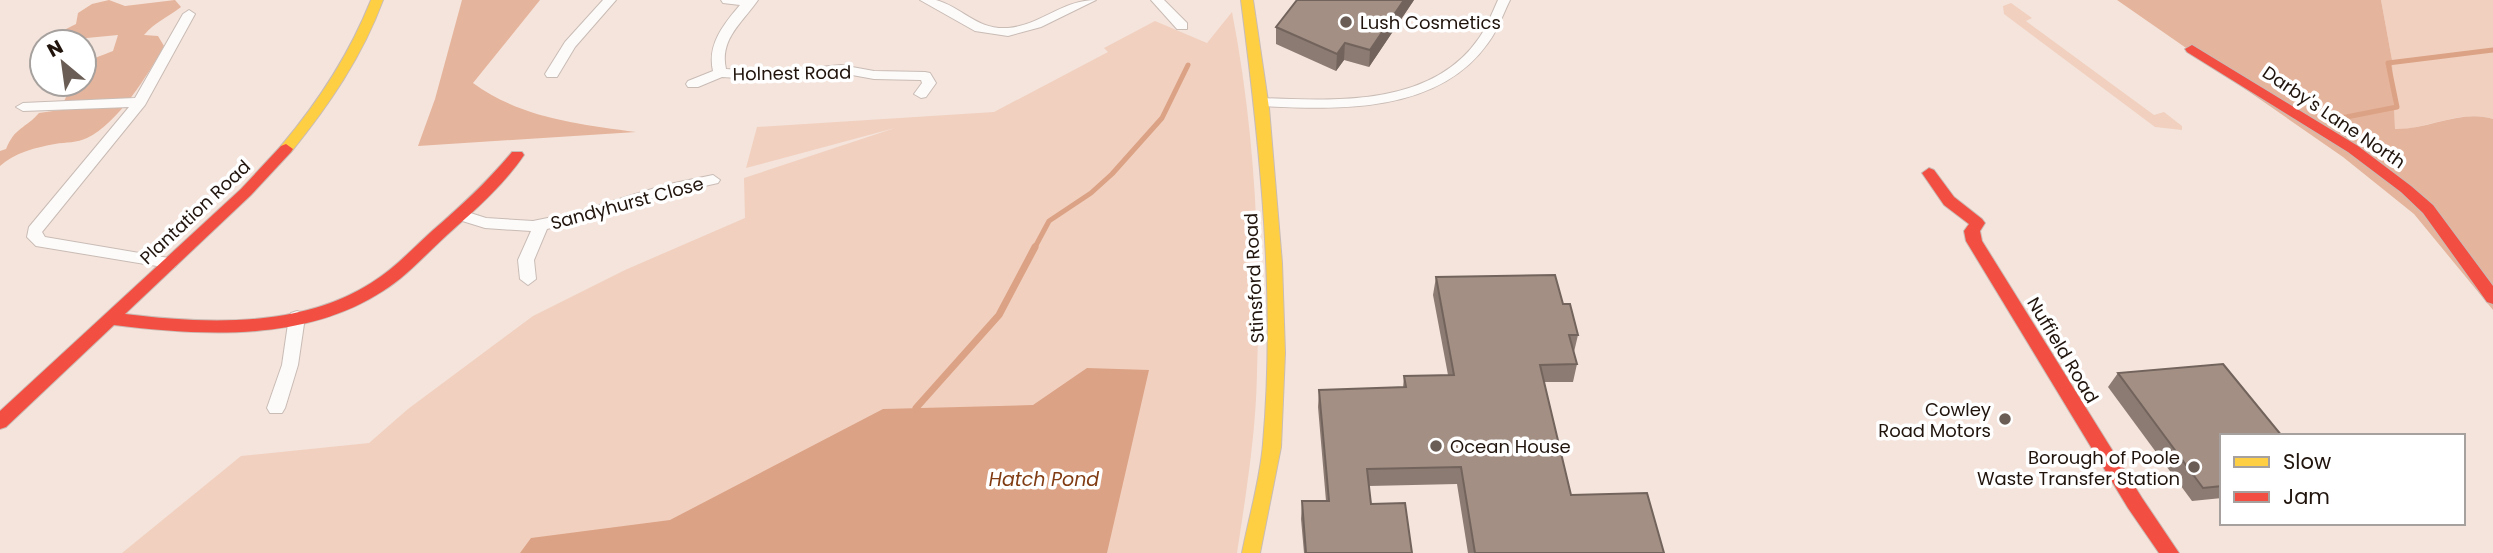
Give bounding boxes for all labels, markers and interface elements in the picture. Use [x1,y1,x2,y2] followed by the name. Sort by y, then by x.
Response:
[1360,10,1501,35] place label: Lush Cosmetics
[1338,14,1354,30] marker: Lush Cosmetics
[28,28,98,98] north arrow
[42,33,68,64] text: N
[732,59,852,87] street label: Holnest Road
[2258,60,2410,174] street label: Darby's Lane North
[134,154,256,270] street label: Plantation Road
[548,171,706,235] street label: Sandyhurst Close
[1238,212,1270,344] street label: Stinsford Road
[2021,292,2105,408] street label: Nuffield Road
[1878,397,1991,443] place label: Cowley Road Motors
[1997,411,2013,427] marker: Cowley Road Motors
[1450,434,1571,459] place label: Ocean House
[2220,434,2465,525] legend
[1428,438,1444,454] marker: Ocean House
[1977,445,2180,491] place label: Borough of Poole Waste Transfer Station
[2283,447,2331,476] text: Slow
[2186,459,2202,475] marker: Borough of Poole Waste Transfer Station
[989,466,1099,493] water label: Hatch Pond
[2283,482,2330,511] text: Jam

